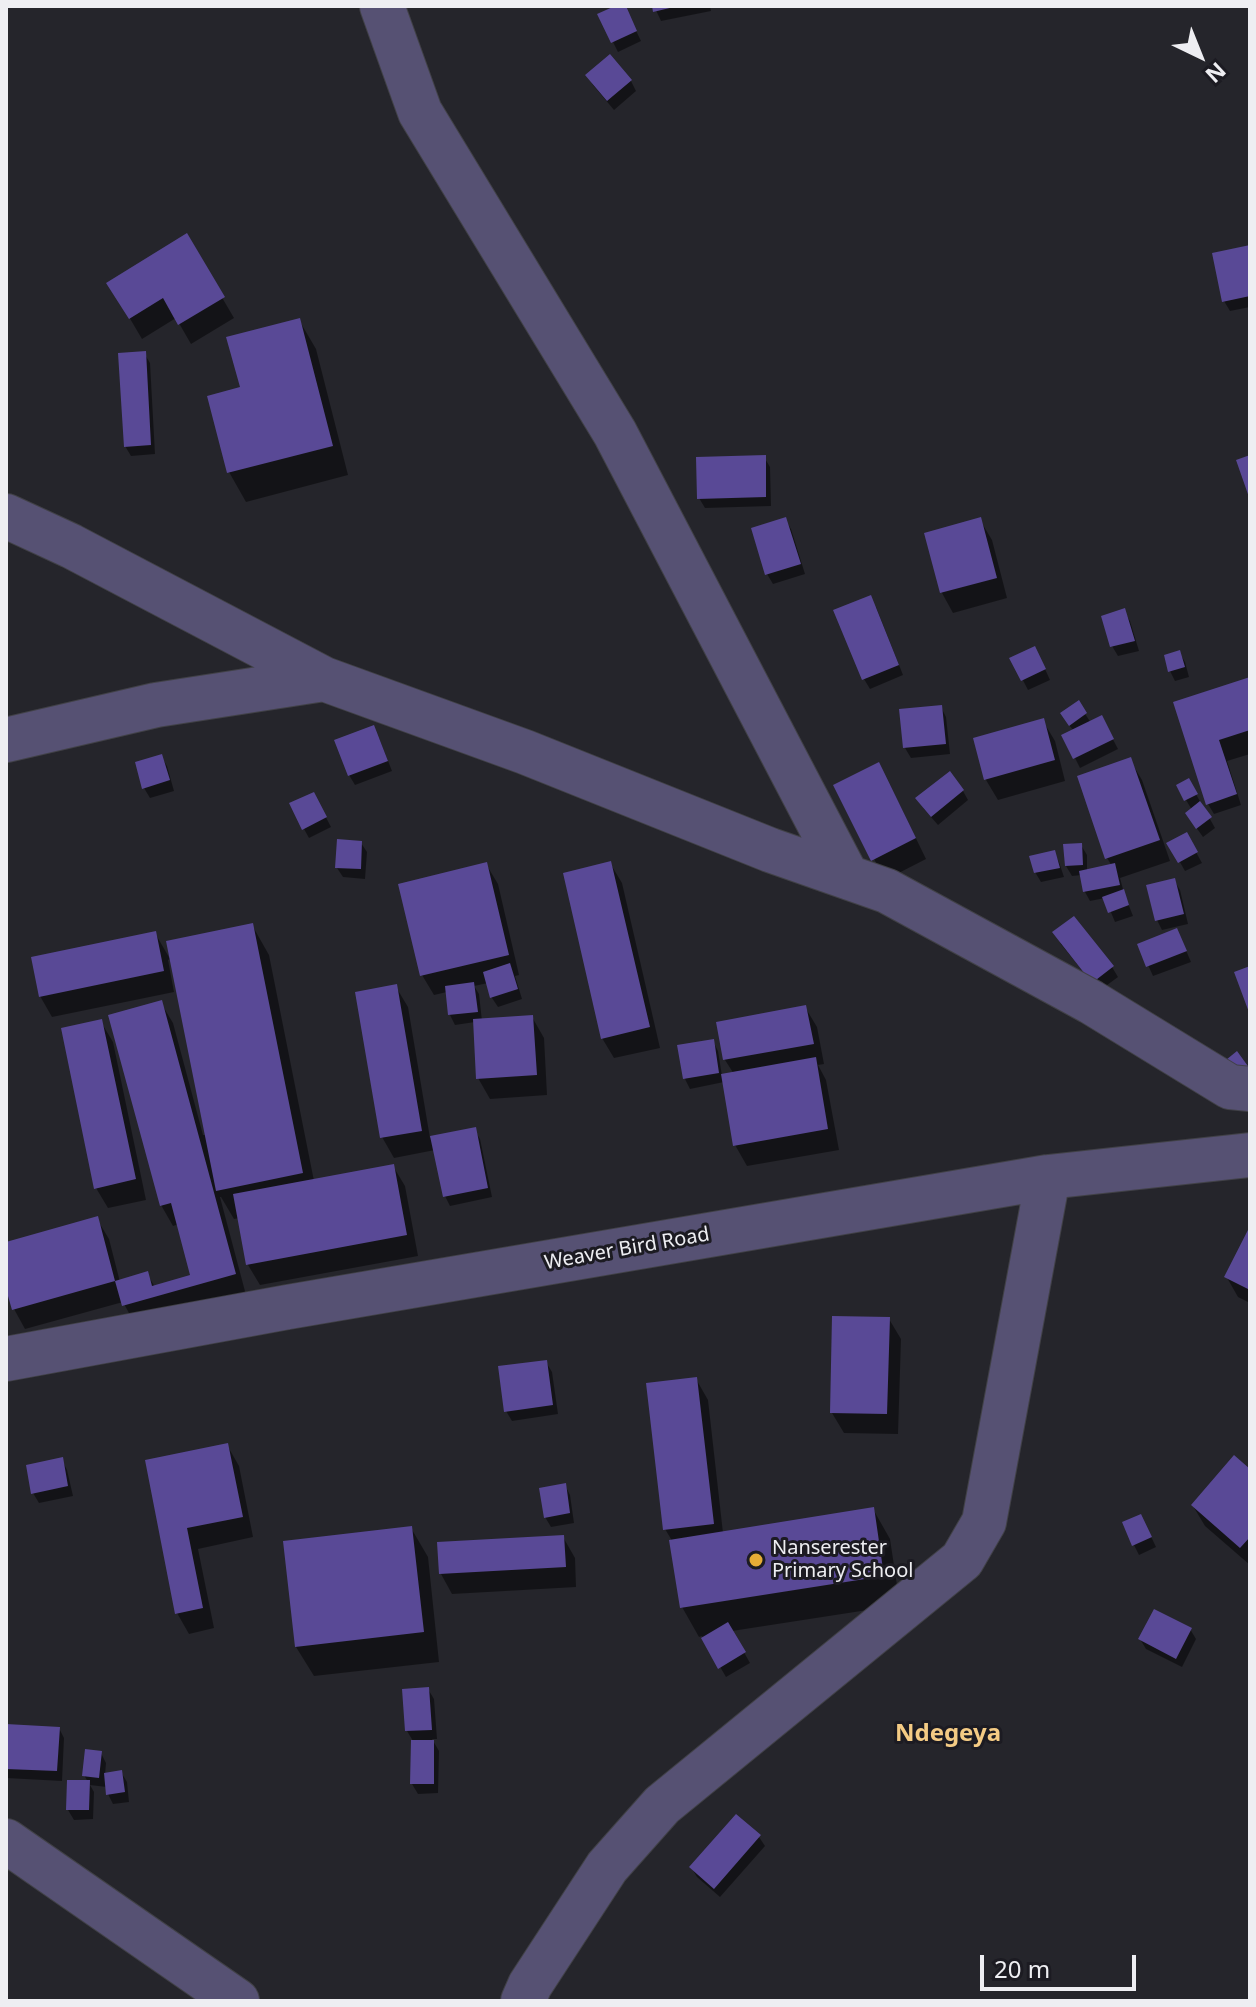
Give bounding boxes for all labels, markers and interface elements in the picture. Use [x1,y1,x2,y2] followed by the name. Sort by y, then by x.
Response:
[1160,16,1240,96] north arrow
[1200,56,1233,91] text: N
[543,1223,711,1275] street label: Weaver Bird Road
[772,1536,913,1583] place label: Nanserester Primary School
[747,1551,765,1569] marker: Nanserester Primary School
[895,1720,1001,1748] district label: Ndegeya
[984,1939,1140,1989] scale bar
[994,1952,1050,1985] text: 20 m

